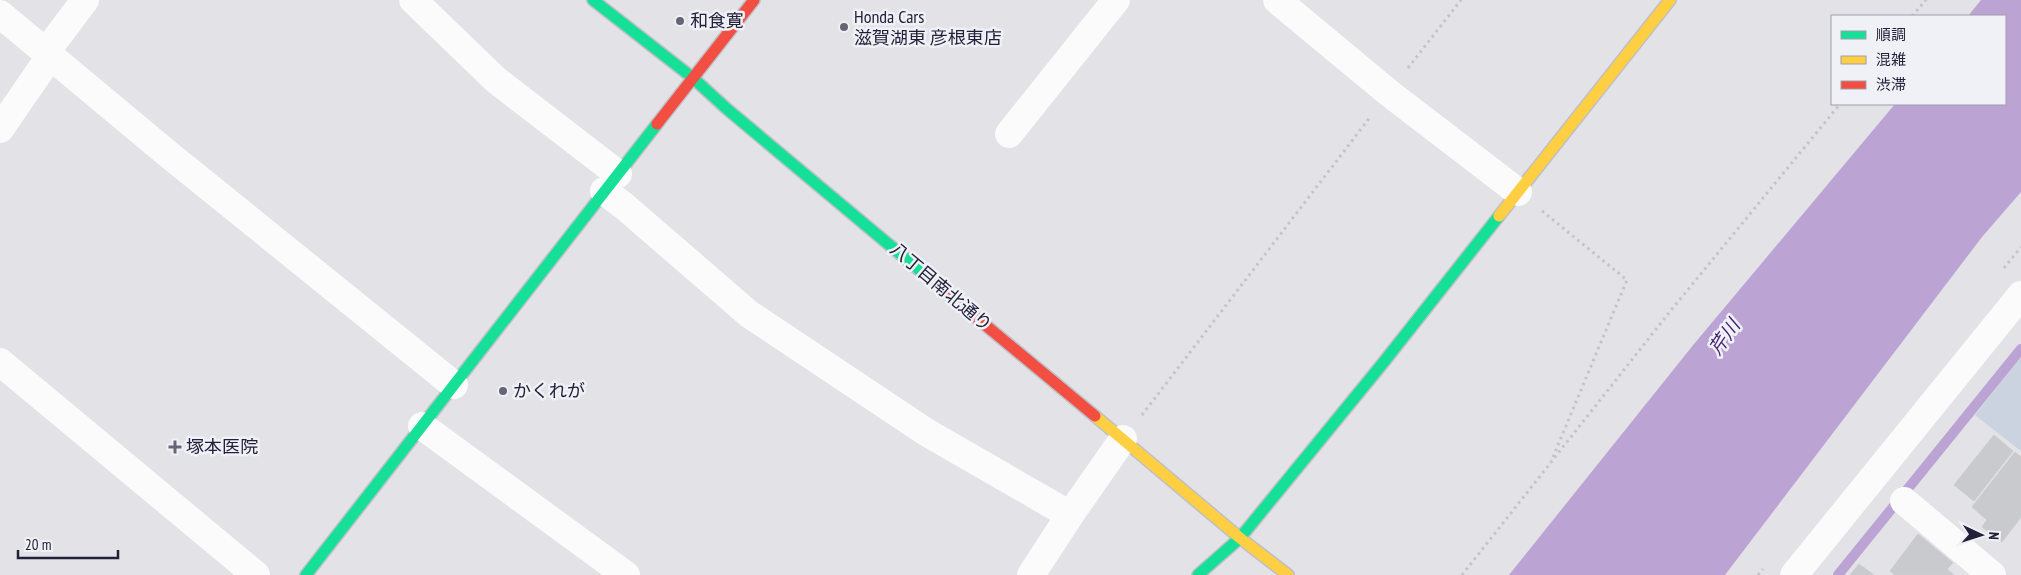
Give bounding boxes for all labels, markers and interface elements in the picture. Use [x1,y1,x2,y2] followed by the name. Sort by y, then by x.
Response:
[854,5,1002,49] place label: Honda Cars 滋賀湖東 彦根東店
[690,9,744,32] place label: 和食寛
[674,15,686,27] marker: 和食寛
[1831,15,2006,105] legend
[838,21,850,33] marker: Honda Cars 滋賀湖東 彦根東店
[1876,25,1906,44] text: 順調
[1876,50,1906,69] text: 混雑
[1876,75,1906,94] text: 渋滞
[886,237,997,336] street label: 八丁目南北通り
[1703,313,1746,359] water label: 芹川
[513,379,585,402] place label: かくれが
[497,385,509,397] marker: かくれが
[186,435,258,458] place label: 塚本医院
[168,440,182,454] marker: 塚本医院
[1956,510,2006,560] north arrow
[18,528,118,560] scale bar
[1985,532,2003,540] text: N
[25,535,51,554] text: 20 m

